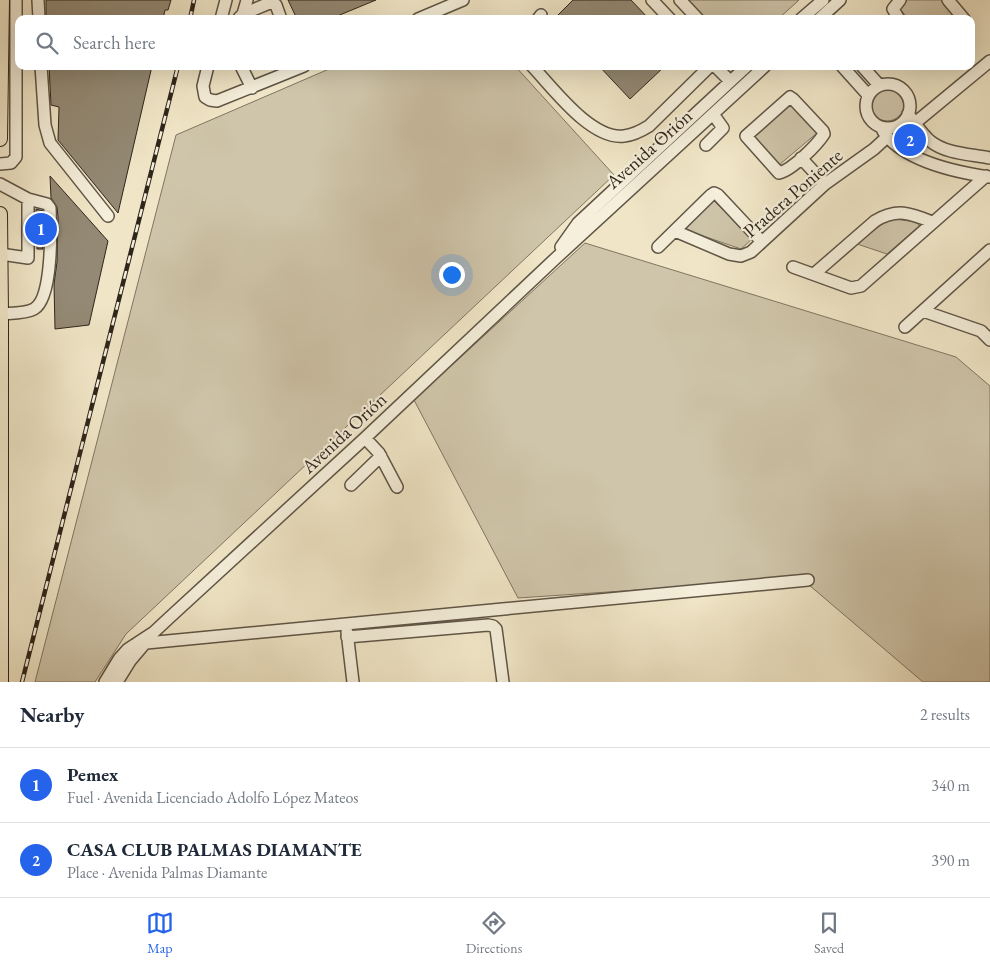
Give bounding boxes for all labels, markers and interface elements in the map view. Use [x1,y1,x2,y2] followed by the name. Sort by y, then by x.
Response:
[15,15,975,70] search box
[33,29,61,57] icon: search
[73,30,155,55] text: Search here
[600,104,697,195] street label: Avenida Orión
[894,121,926,159] pin: 2
[738,143,848,243] street label: Pradera Poniente
[25,210,57,248] pin: 1
[439,262,465,288] your location
[295,387,392,480] street label: Avenida Orión
[20,701,84,728] text: Nearby
[920,704,970,725] text: 2 results
[67,762,118,787] text: Pemex
[32,775,40,796] text: 1
[931,775,970,796] text: 340 m
[67,787,359,808] text: Fuel · Avenida Licenciado Adolfo López Mateos
[67,837,362,862] text: CASA CLUB PALMAS DIAMANTE
[32,850,40,871] text: 2
[931,850,970,871] text: 390 m
[67,862,267,883] text: Place · Avenida Palmas Diamante
[146,909,174,957] tab: Map
[466,909,522,957] tab: Directions
[814,909,844,957] tab: Saved

